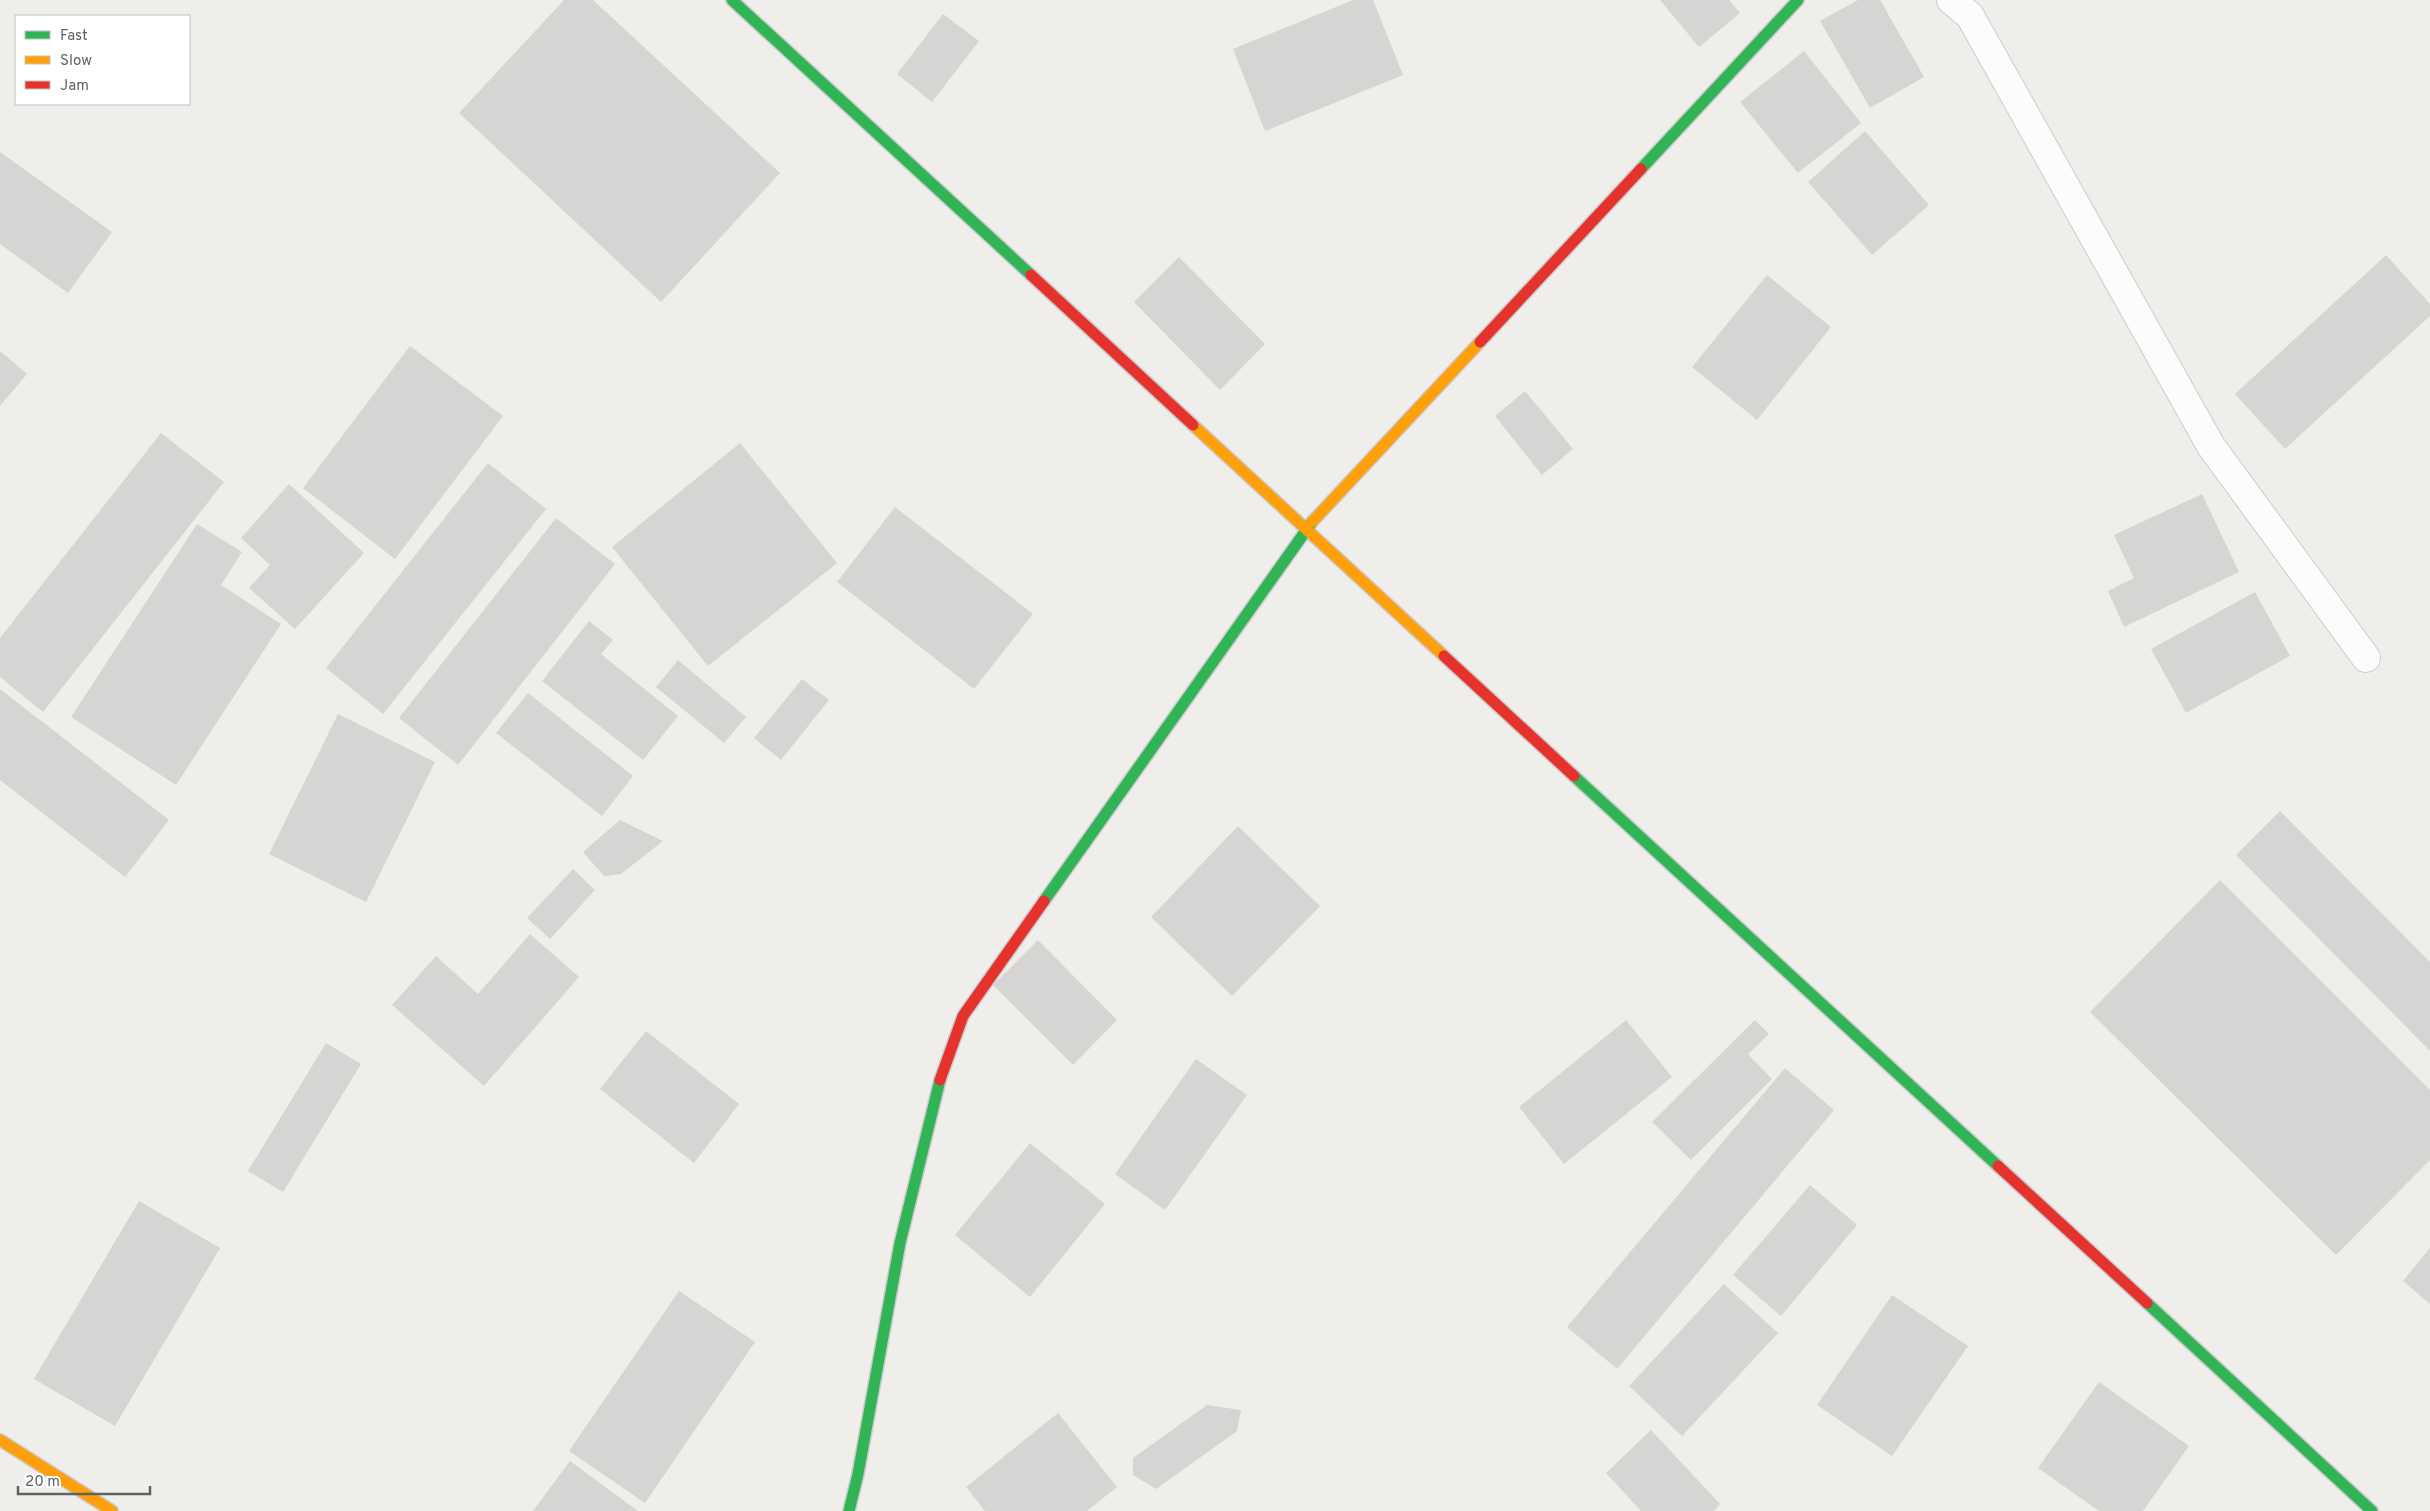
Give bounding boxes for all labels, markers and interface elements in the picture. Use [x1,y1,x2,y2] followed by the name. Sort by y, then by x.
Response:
[15,15,190,105] legend
[60,27,88,46] text: Fast
[60,52,92,71] text: Slow
[60,77,89,96] text: Jam
[18,1464,150,1496] scale bar
[25,1473,60,1492] text: 20 m

